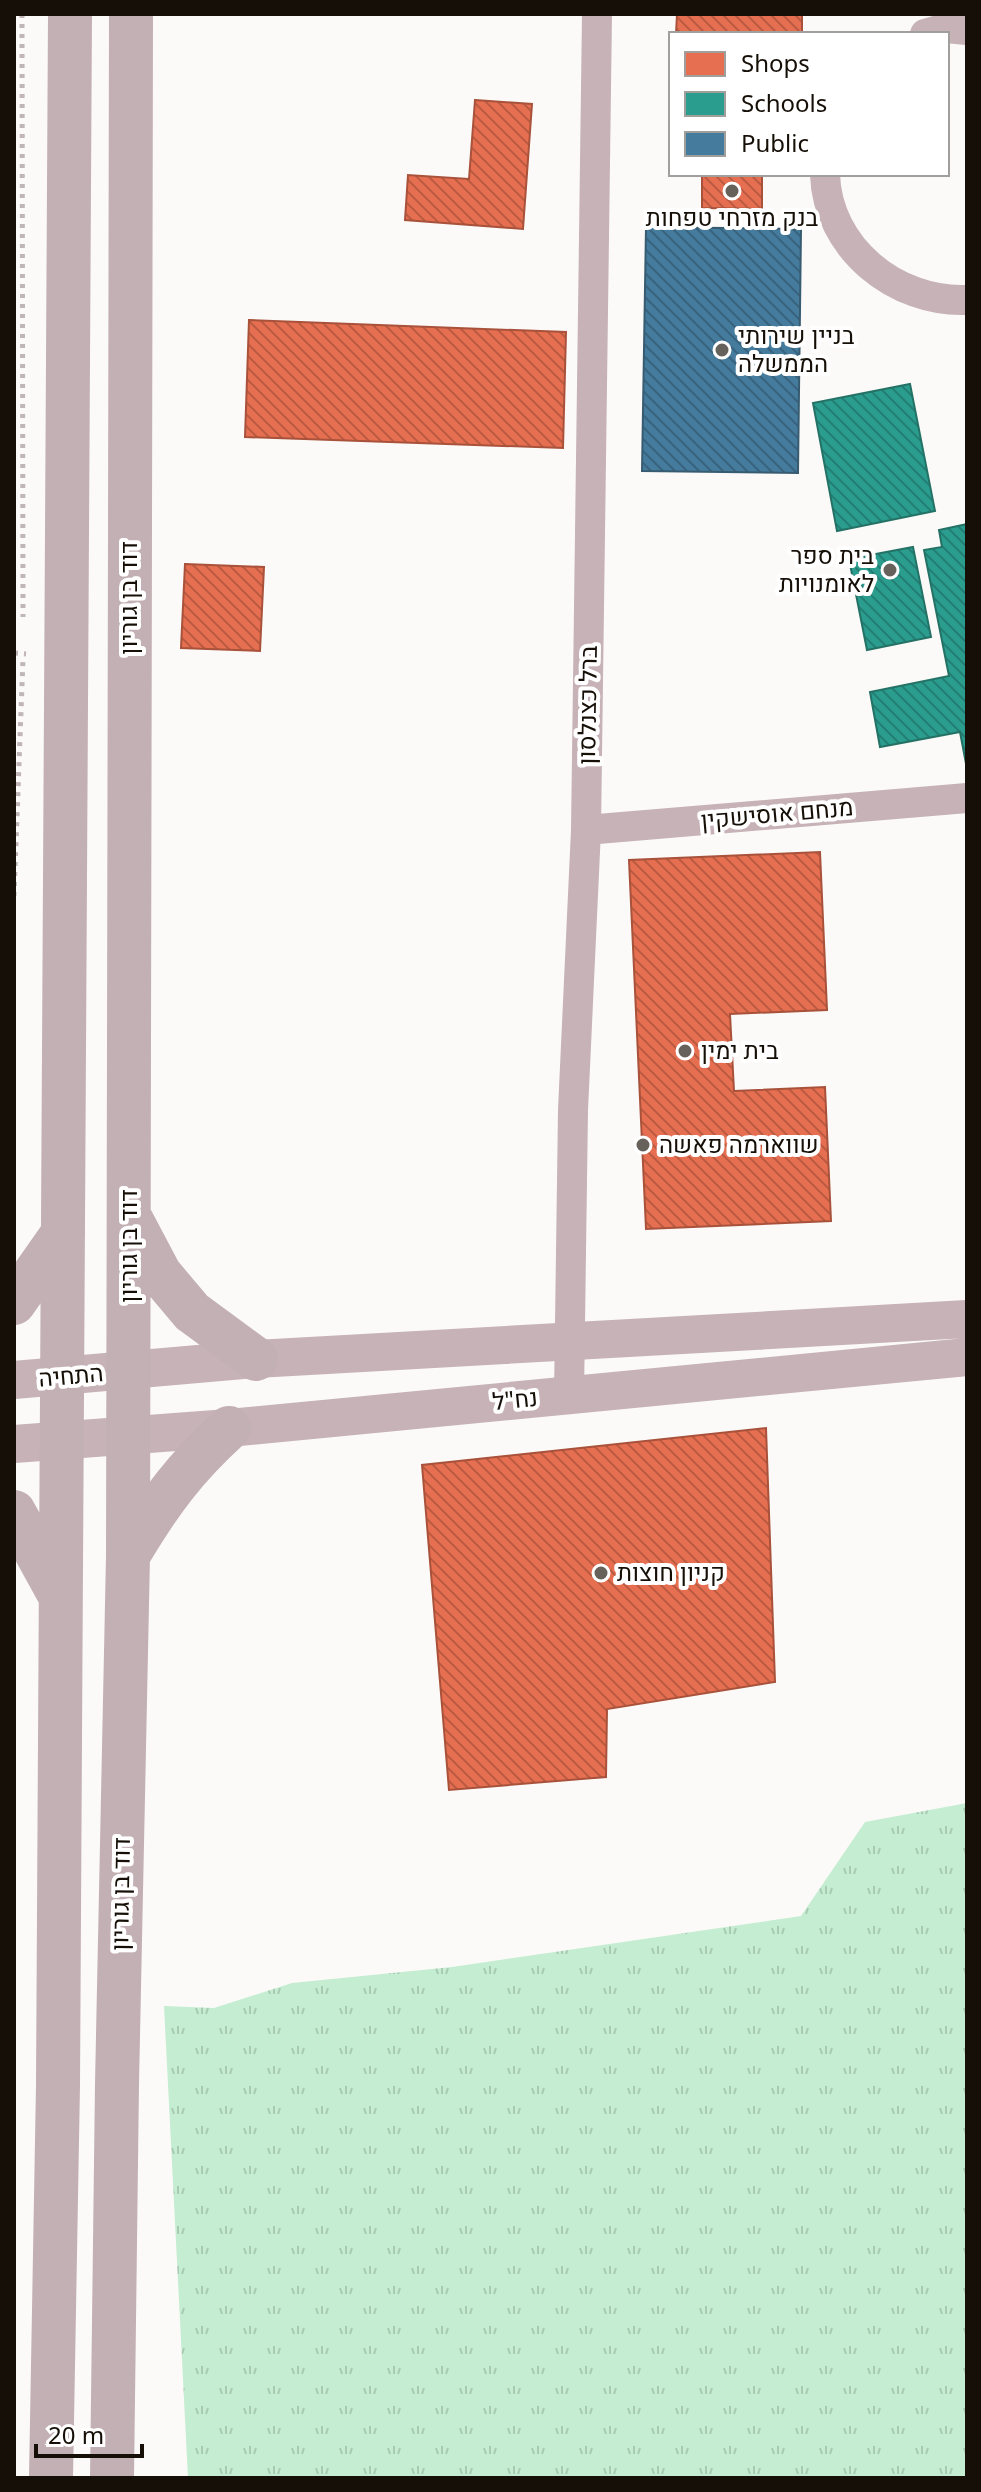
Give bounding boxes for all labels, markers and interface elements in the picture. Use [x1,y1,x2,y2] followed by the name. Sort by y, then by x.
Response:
[669,32,949,176] legend
[741,46,810,79] text: Shops
[741,86,827,119] text: Schools
[741,126,809,159] text: Public
[723,182,741,200] marker: בנק מזרחי טפחות
[646,200,819,233] place label: בנק מזרחי טפחות
[738,318,855,379] place label: בניין שירותי הממשלה
[713,341,731,359] marker: בניין שירותי הממשלה
[779,538,874,599] place label: בית ספר לאומנויות
[111,541,144,655] street label: דוד בן גוריון
[881,561,899,579] marker: בית ספר לאומנויות
[569,645,604,765] street label: ברל כצנלסון
[699,789,855,836] street label: מנחם אוסישקין
[701,1033,779,1066] place label: בית ימין
[676,1042,694,1060] marker: בית ימין
[659,1127,819,1160] place label: שווארמה פאשה
[634,1136,652,1154] marker: שווארמה פאשה
[111,1189,144,1303] street label: דוד בן גוריון
[37,1355,105,1394] street label: התחיה
[491,1380,539,1417] street label: נח"ל
[617,1555,725,1588] place label: קניון חוצות
[592,1564,610,1582] marker: קניון חוצות
[102,1837,137,1951] street label: דוד בן גוריון
[36,2408,142,2458] scale bar
[48,2418,104,2451] text: 20 m

